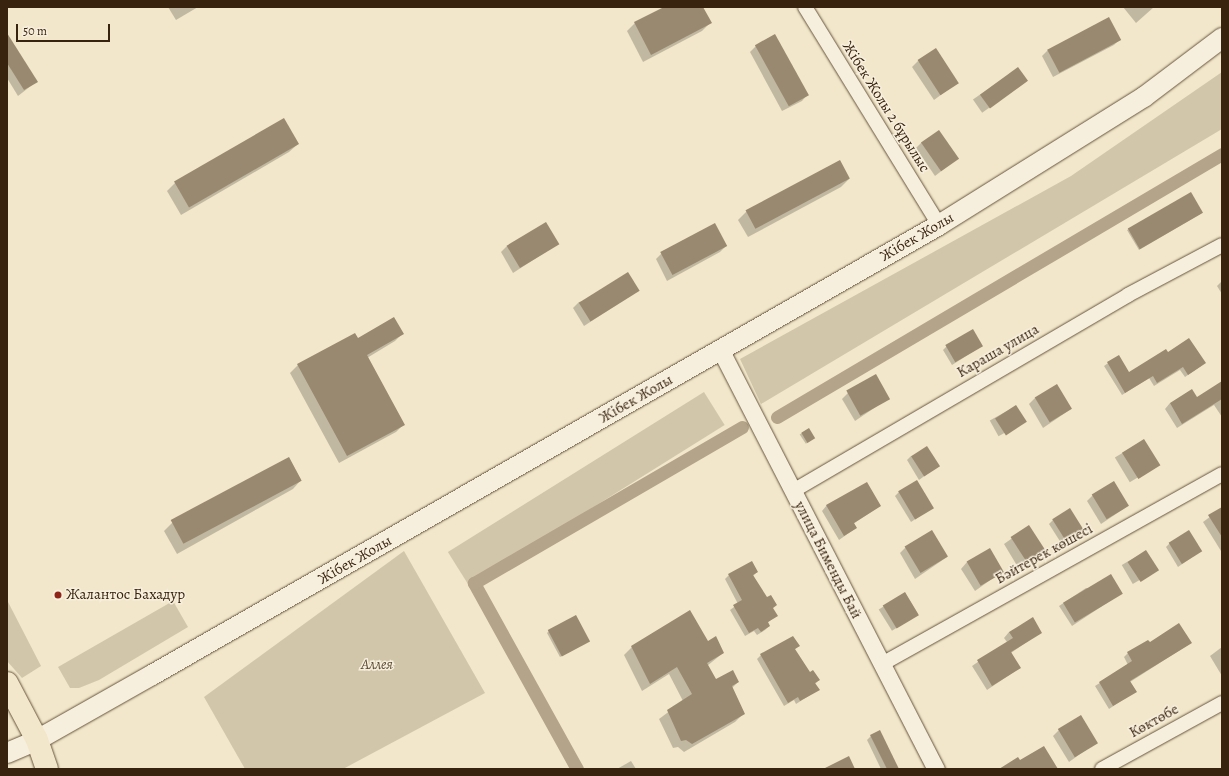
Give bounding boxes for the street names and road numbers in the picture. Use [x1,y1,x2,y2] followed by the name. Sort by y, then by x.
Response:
[838,38,934,176] street label: Жібек Жолы 2 бұрылыс
[877,209,957,265] street label: Жібек Жолы
[954,320,1042,382] street label: Караша улица
[596,371,676,427] street label: Жібек Жолы
[791,498,865,622] street label: улица Бименды Бай
[992,520,1096,588] street label: Бәйтерек көшесі
[315,532,395,588] street label: Жібек Жолы
[1126,700,1182,742] street label: Көктөбе

